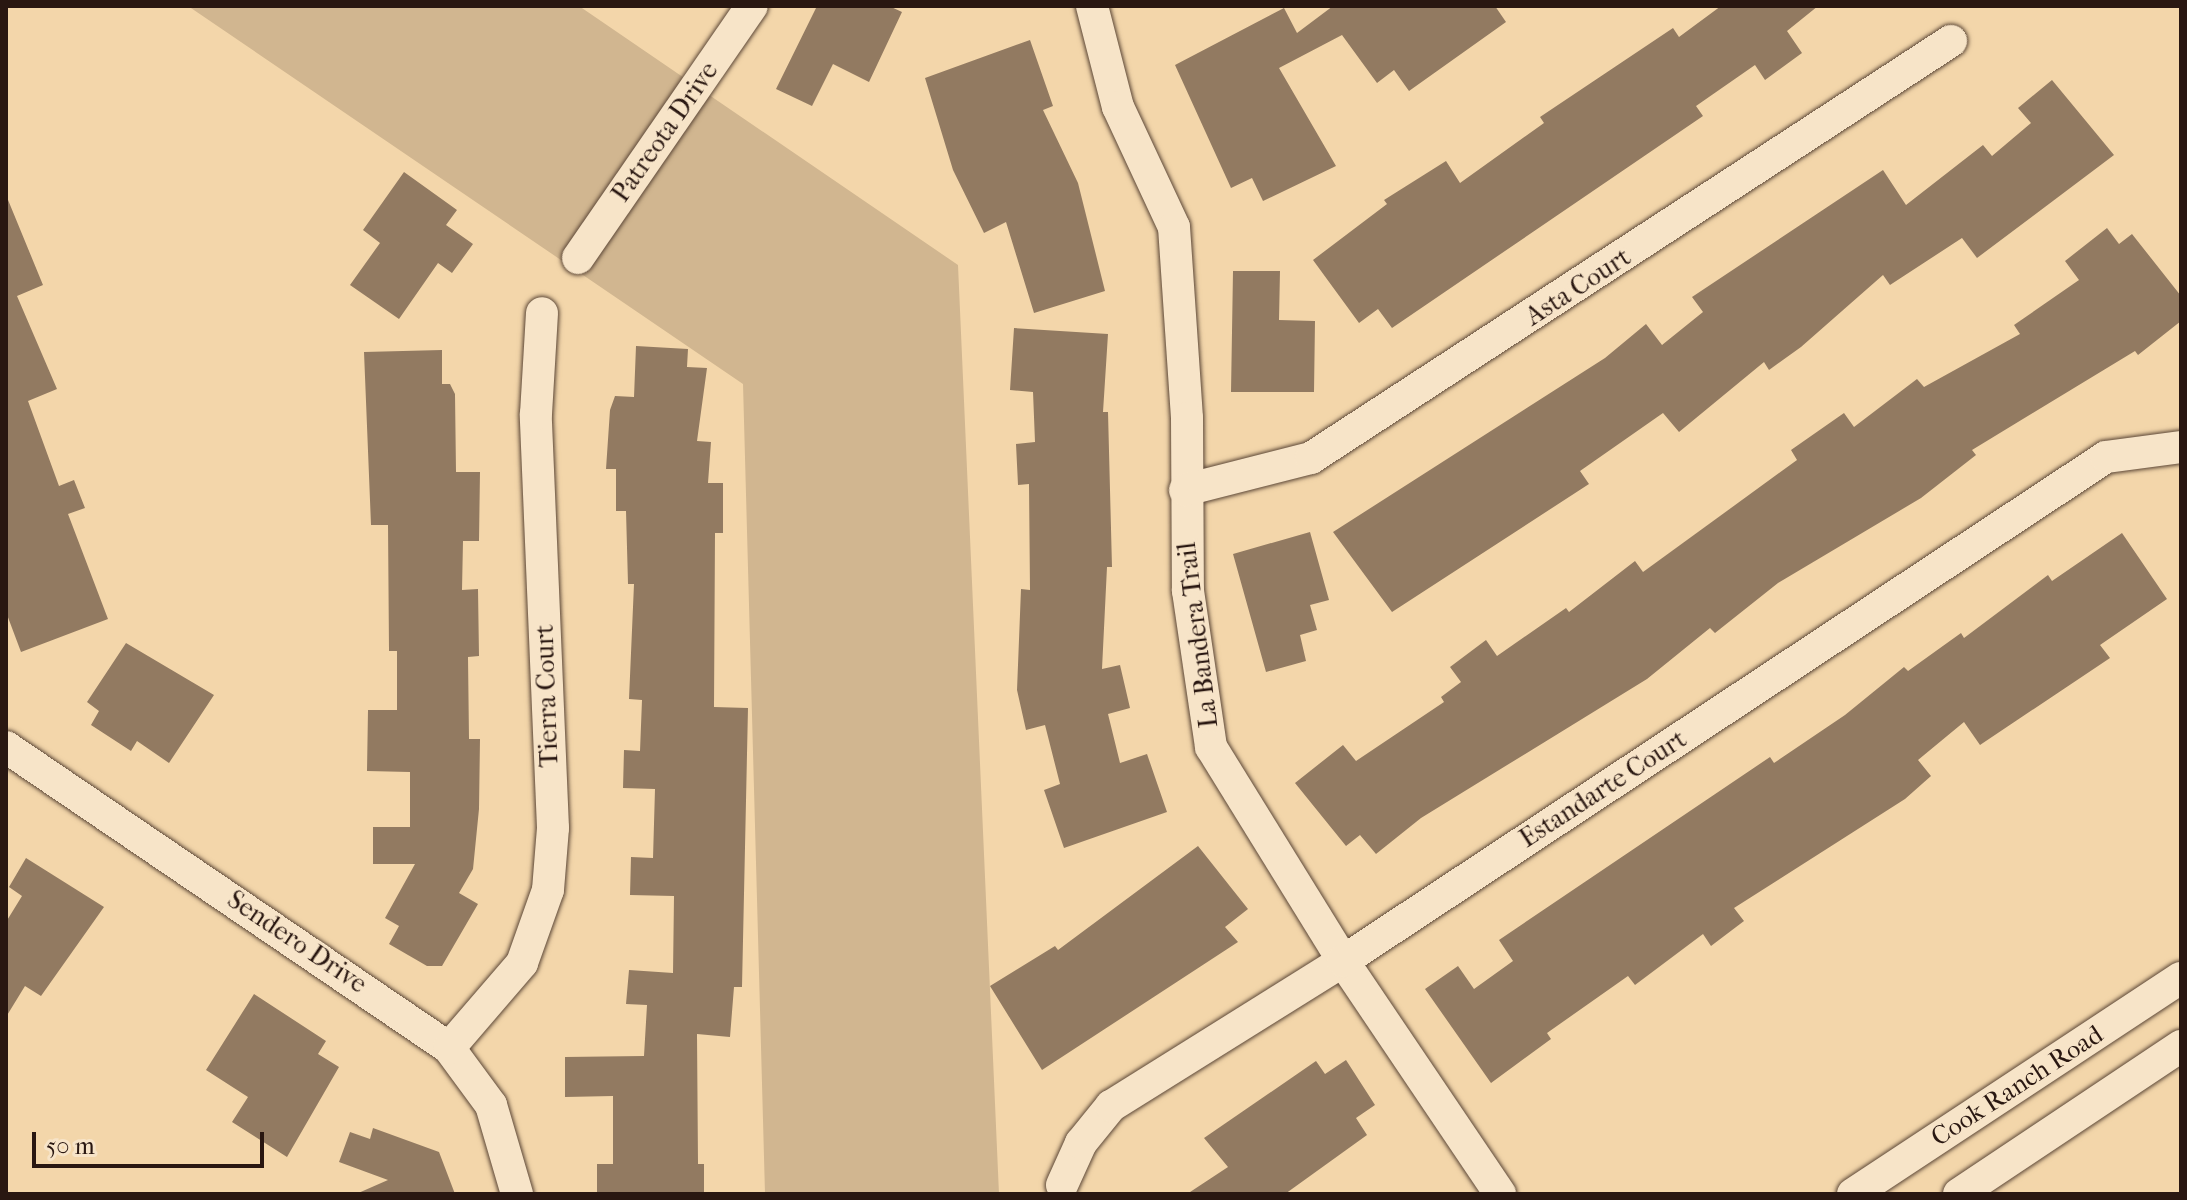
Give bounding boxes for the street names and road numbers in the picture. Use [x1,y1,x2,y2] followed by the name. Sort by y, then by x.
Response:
[605,56,725,208] street label: Patreota Drive
[1520,242,1636,332] street label: Asta Court
[1171,540,1225,730] street label: La Bandera Trail
[529,624,565,768] street label: Tierra Court
[1514,723,1692,855] street label: Estandarte Court
[221,884,373,1000] street label: Sendero Drive
[1925,1019,2109,1153] street label: Cook Ranch Road

